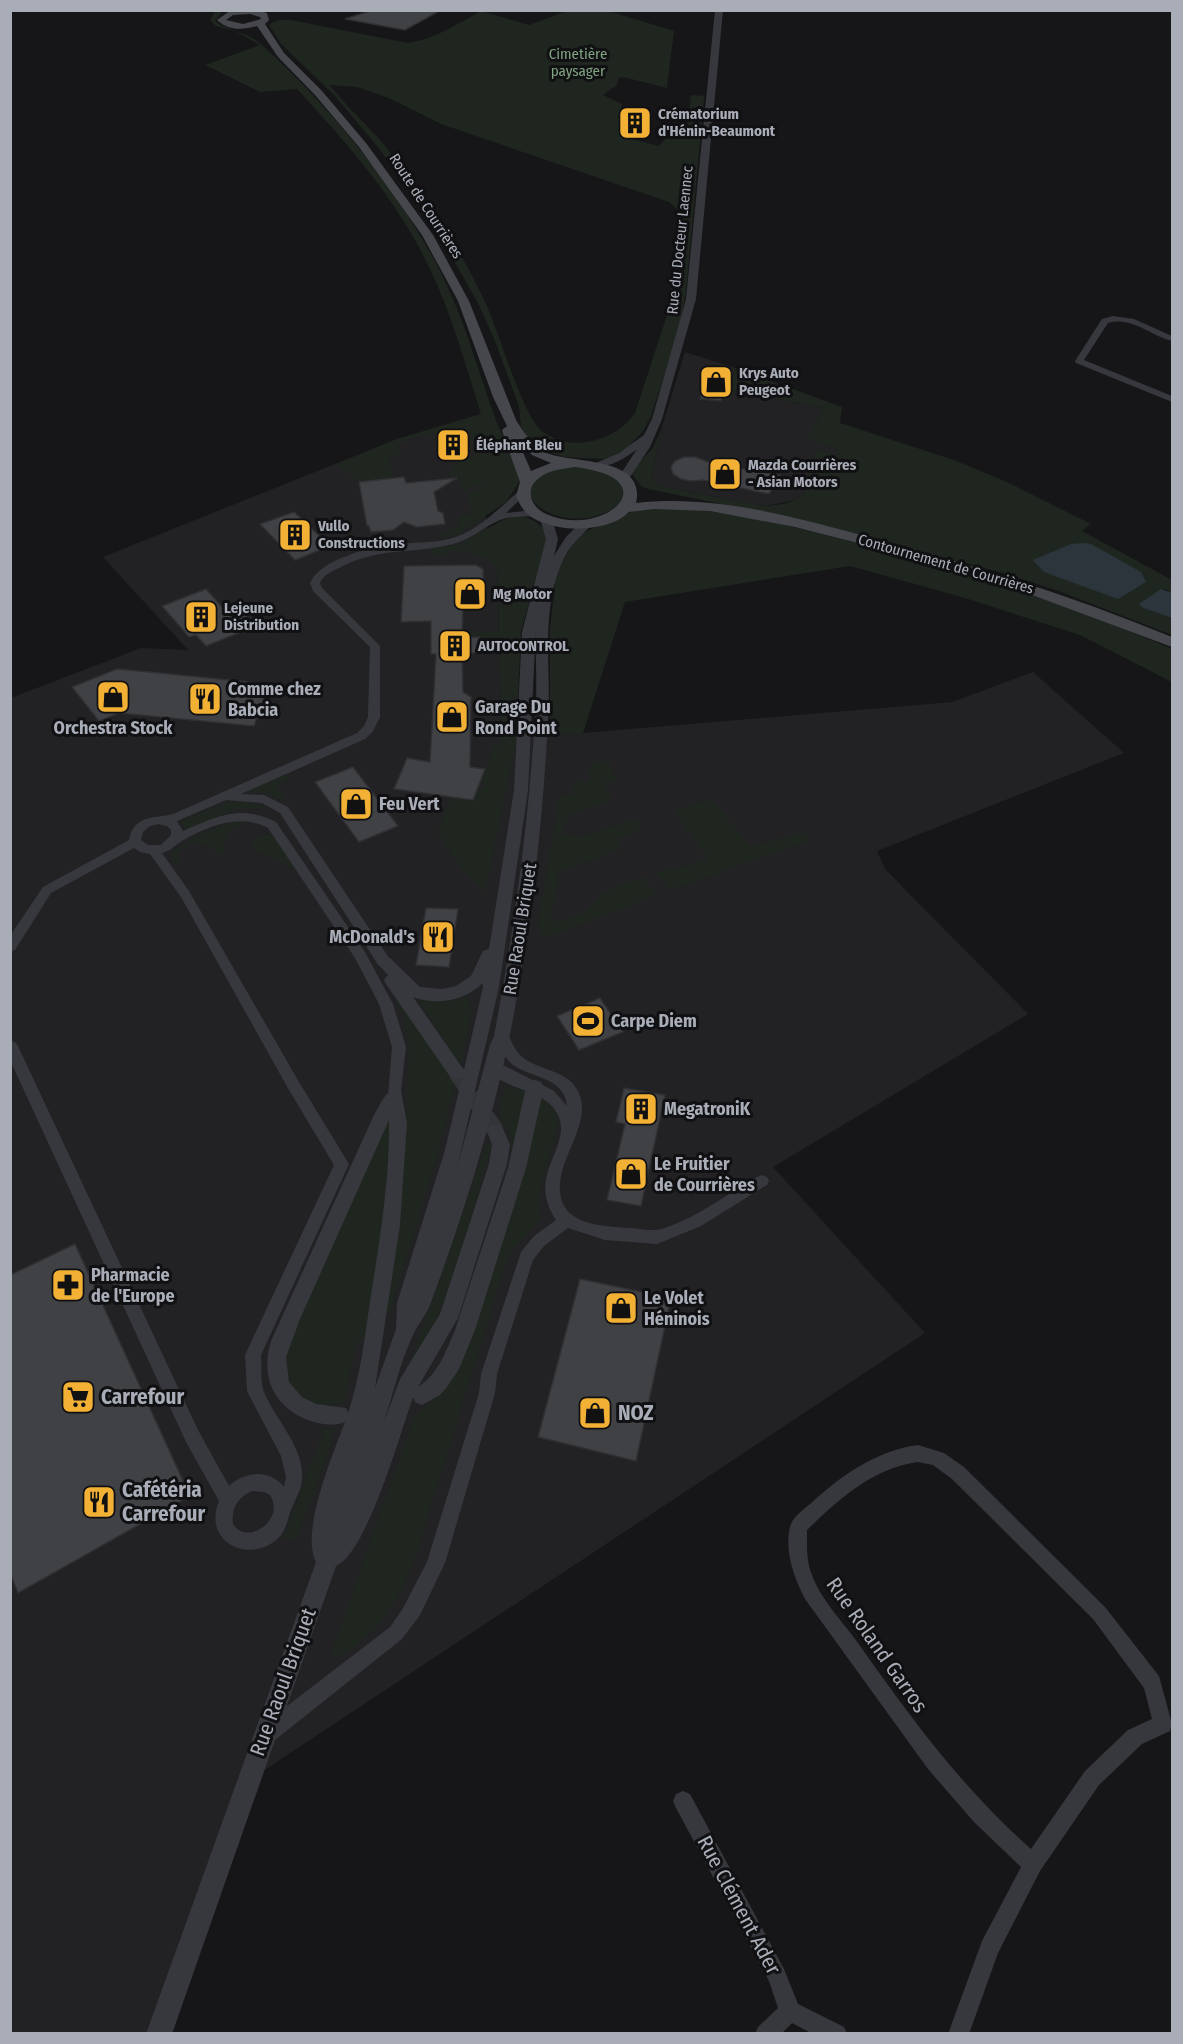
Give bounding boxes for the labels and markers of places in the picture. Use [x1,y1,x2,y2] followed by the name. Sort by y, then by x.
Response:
[617,105,653,141] building icon: Crématorium d'Hénin-Beaumont
[658,105,776,140] place label: Crématorium d'Hénin-Beaumont
[698,364,734,400] shop icon: Krys Auto Peugeot
[739,364,799,399] place label: Krys Auto Peugeot
[435,427,471,463] building icon: Éléphant Bleu
[476,436,562,454] place label: Éléphant Bleu
[707,456,743,492] shop icon: Mazda Courrières - Asian Motors
[748,456,857,491] place label: Mazda Courrières - Asian Motors
[277,517,313,553] building icon: Vullo Constructions
[317,517,405,552] place label: Vullo Constructions
[452,576,488,612] shop icon: Mg Motor
[493,585,552,603] place label: Mg Motor
[183,599,219,635] building icon: Lejeune Distribution
[224,599,299,634] place label: Lejeune Distribution
[437,628,473,664] building icon: AUTOCONTROL
[477,637,569,655] place label: AUTOCONTROL
[228,678,321,721] place label: Comme chez Babcia
[95,679,131,715] shop icon: Orchestra Stock
[187,681,223,717] restaurant icon: Comme chez Babcia
[475,696,557,739] place label: Garage Du Rond Point
[434,699,470,735] shop icon: Garage Du Rond Point
[54,717,173,739] place label: Orchestra Stock
[338,786,374,822] shop icon: Feu Vert
[379,793,440,815] place label: Feu Vert
[420,919,456,955] restaurant icon: McDonald's
[329,926,415,948] place label: McDonald's
[570,1003,606,1039] sports icon: Carpe Diem
[611,1010,697,1032] place label: Carpe Diem
[623,1091,659,1127] building icon: MegatroniK
[664,1098,751,1120] place label: MegatroniK
[654,1153,755,1196] place label: Le Fruitier de Courrières
[613,1156,649,1192] shop icon: Le Fruitier de Courrières
[91,1264,175,1307] place label: Pharmacie de l'Europe
[50,1267,86,1303] pharmacy icon: Pharmacie de l'Europe
[644,1287,710,1330] place label: Le Volet Héninois
[603,1290,639,1326] shop icon: Le Volet Héninois
[60,1379,96,1415] supermarket icon: Carrefour
[101,1384,184,1410] place label: Carrefour
[577,1395,613,1431] shop icon: NOZ
[618,1400,654,1426] place label: NOZ
[122,1477,205,1527] place label: Cafétéria Carrefour
[81,1484,117,1520] restaurant icon: Cafétéria Carrefour

